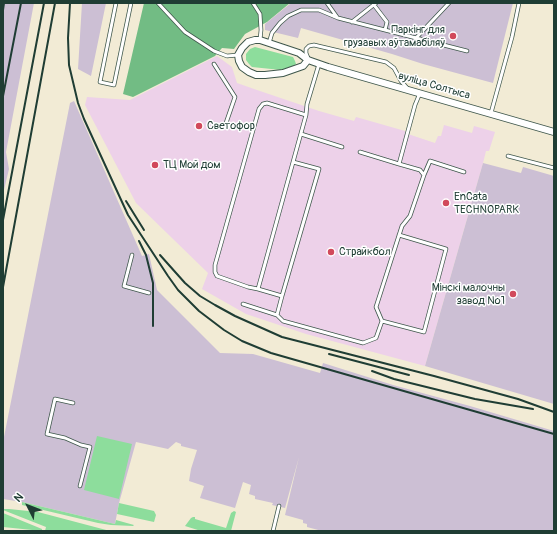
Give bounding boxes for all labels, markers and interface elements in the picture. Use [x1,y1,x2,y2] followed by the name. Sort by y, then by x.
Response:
[344,23,445,49] place label: Паркінг для грузавых аўтамабіляў
[448,31,458,41] marker: Паркінг для грузавых аўтамабіляў
[397,69,471,103] street label: вуліца Солтыса
[207,119,255,133] place label: Светофор
[194,121,204,131] marker: Светофор
[163,158,221,172] place label: ТЦ Мой дом
[150,160,160,170] marker: ТЦ Мой дом
[454,190,519,216] place label: EnCata TECHNOPARK
[441,198,451,208] marker: EnCata TECHNOPARK
[339,245,391,259] place label: Страйкбол
[326,247,336,257] marker: Страйкбол
[432,281,505,307] place label: Мінскі малочны завод №1
[508,289,518,299] marker: Мінскі малочны завод №1
[8,486,48,526] north arrow
[11,491,26,505] text: N

